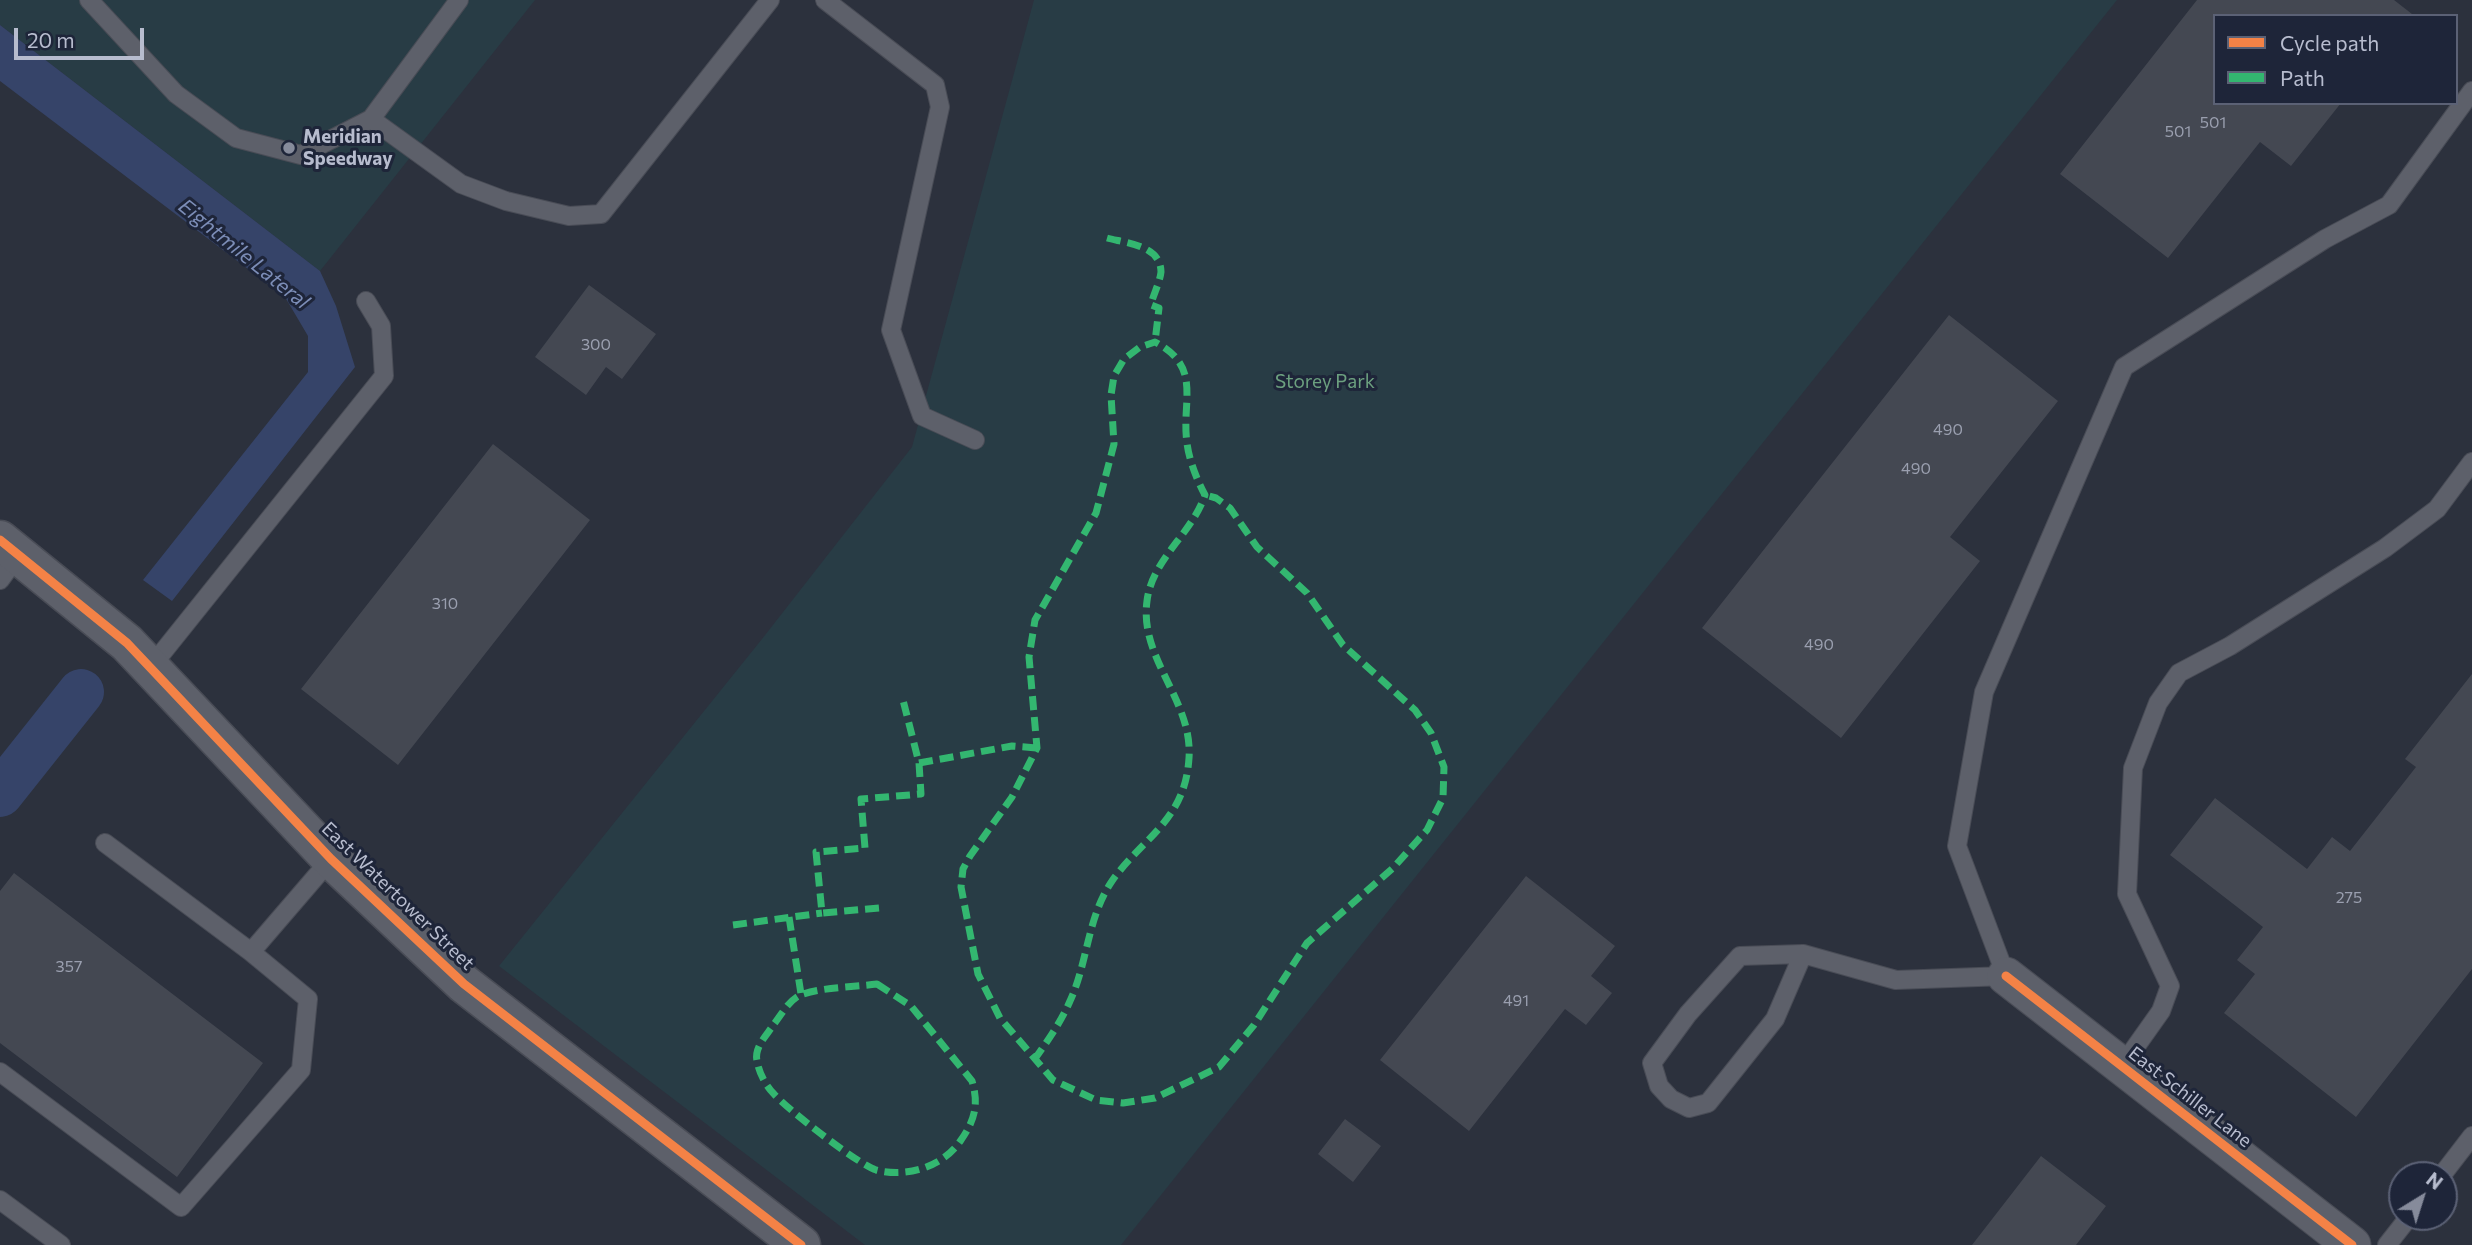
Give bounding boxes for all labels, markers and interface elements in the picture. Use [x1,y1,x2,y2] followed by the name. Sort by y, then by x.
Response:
[18,14,147,58] scale bar
[2213,14,2458,105] legend
[27,27,75,52] text: 20 m
[2280,30,2379,55] text: Cycle path
[2280,65,2325,90] text: Path
[2200,113,2226,133] house number: 501
[2165,122,2191,142] house number: 501
[303,126,393,170] place label: Meridian Speedway
[281,140,297,156] marker: Meridian Speedway
[173,194,315,314] water label: Eightmile Lateral
[581,335,611,355] house number: 300
[1275,371,1375,393] park label: Storey Park
[1933,420,1963,440] house number: 490
[1901,459,1931,479] house number: 490
[432,594,458,614] house number: 310
[1804,635,1834,655] house number: 490
[317,817,479,975] street label: East Watertower Street
[2336,888,2362,908] house number: 275
[56,957,82,977] house number: 357
[1503,991,1529,1011] house number: 491
[2124,1042,2256,1152] street label: East Schiller Lane
[2388,1161,2458,1231] north arrow
[2422,1167,2448,1194] text: N

